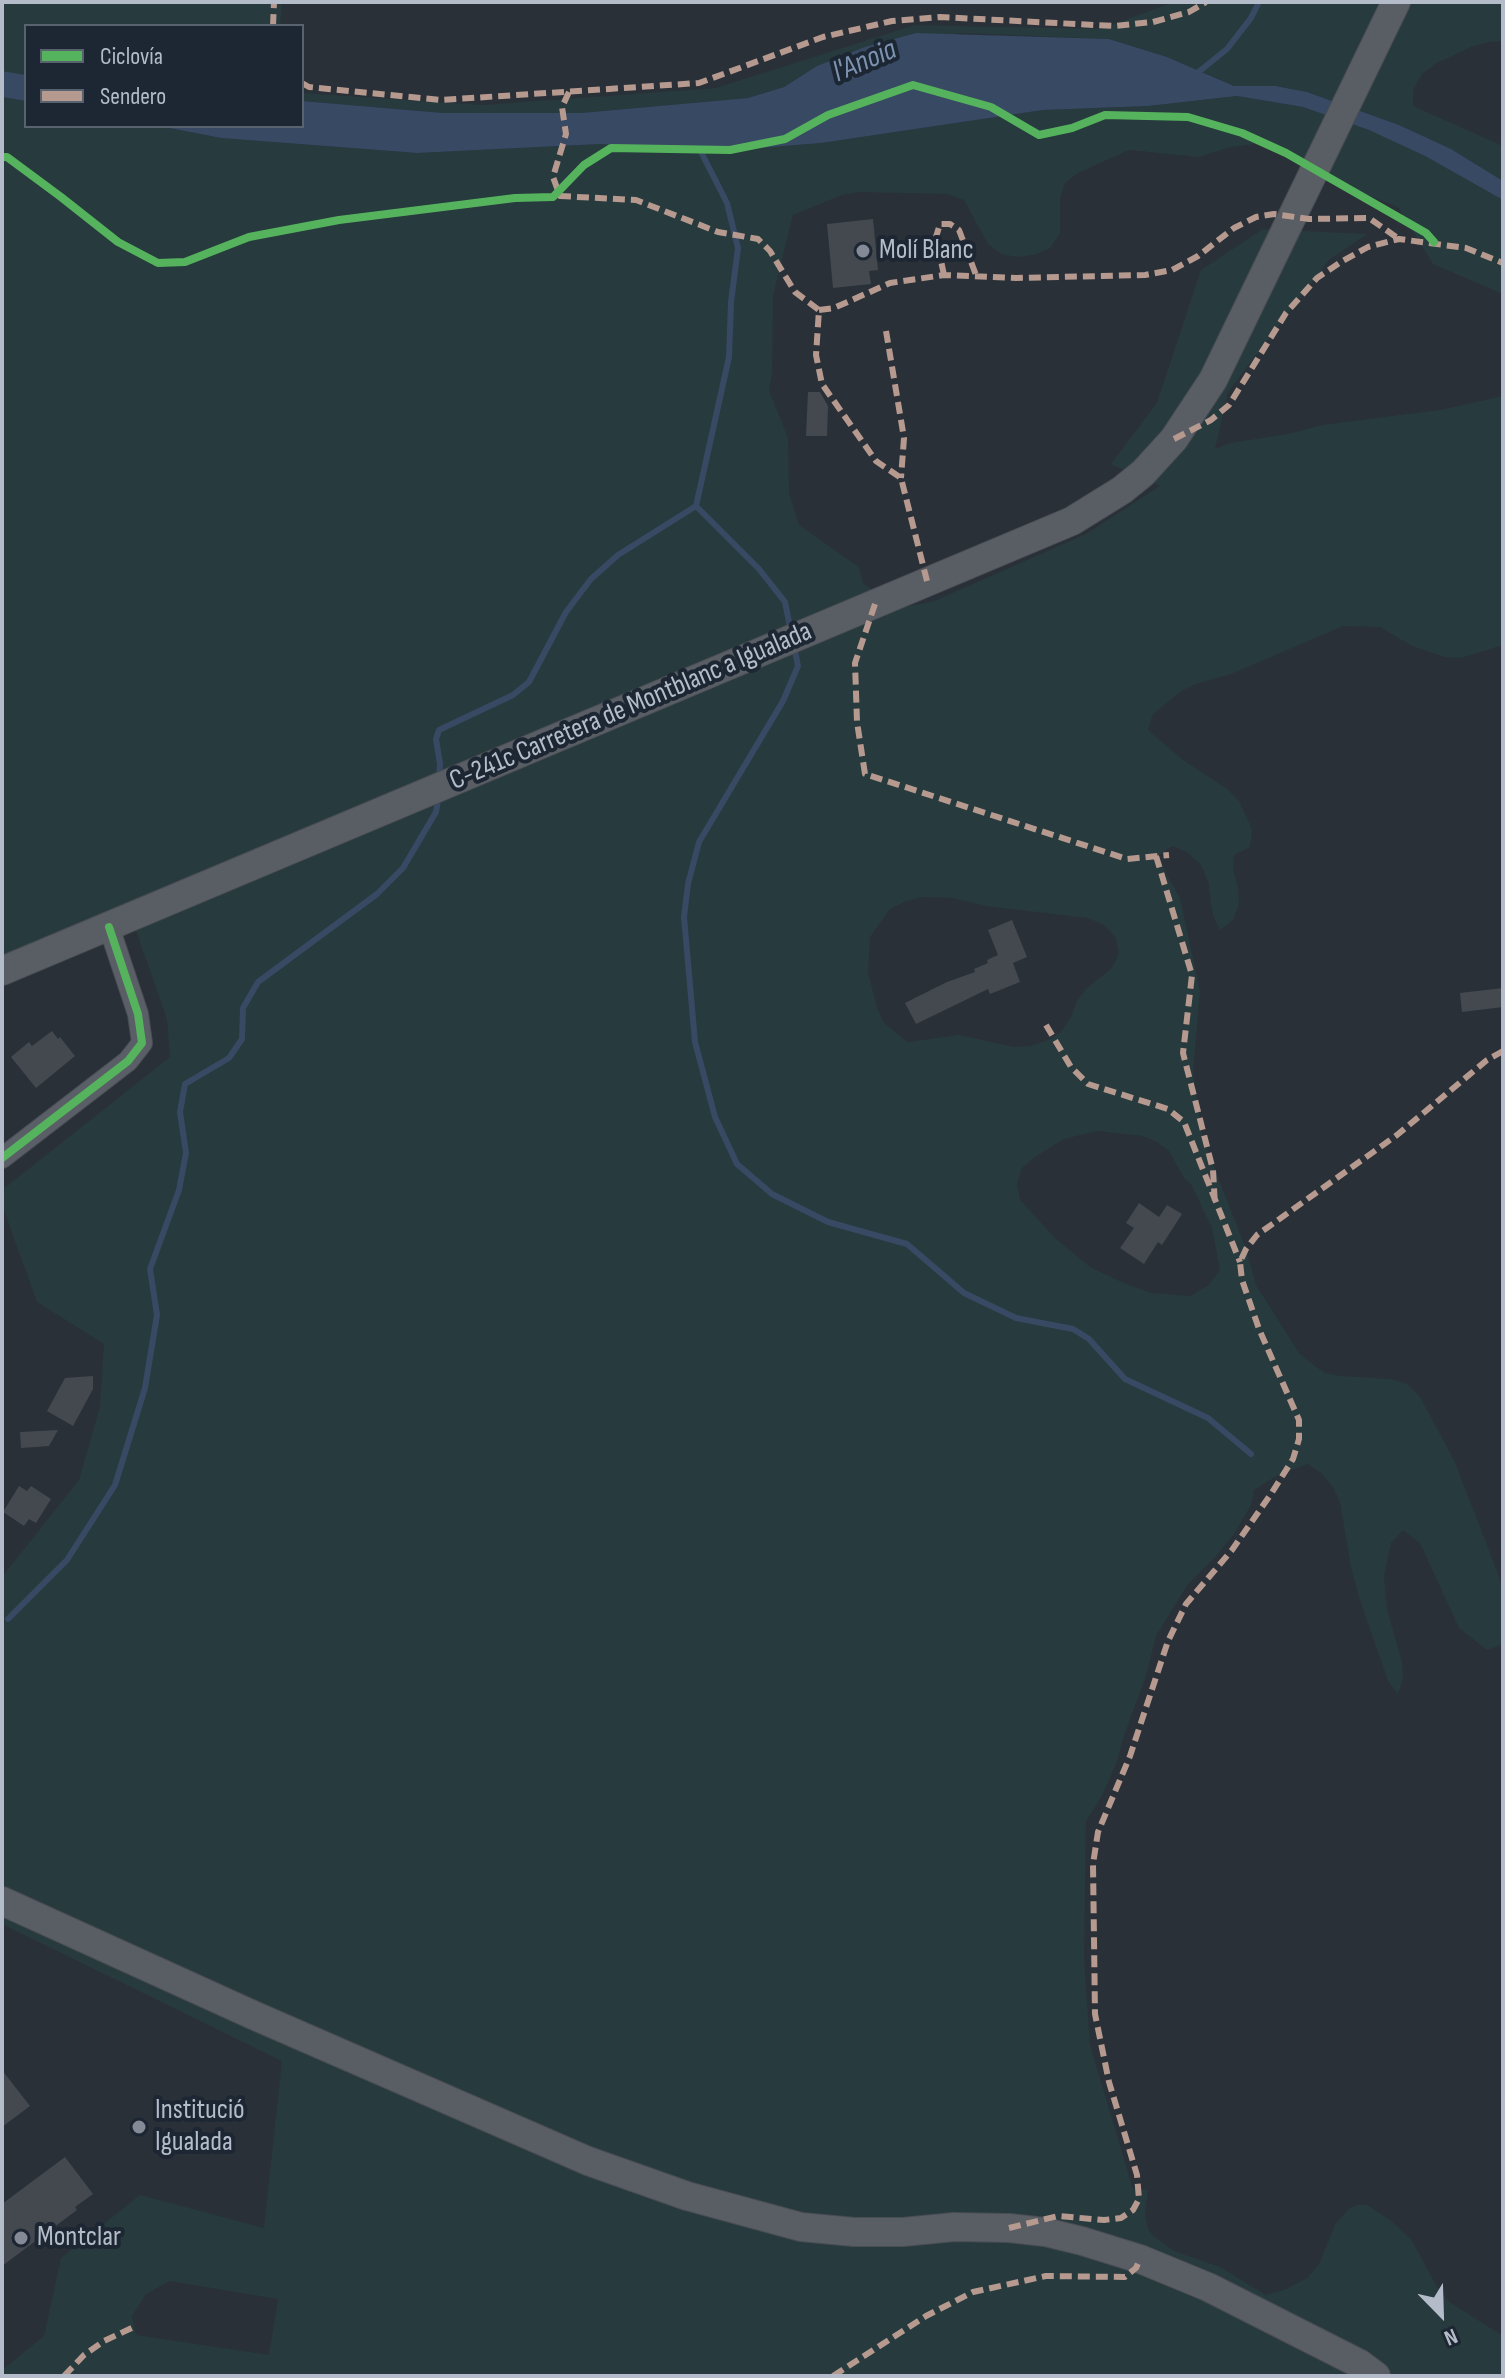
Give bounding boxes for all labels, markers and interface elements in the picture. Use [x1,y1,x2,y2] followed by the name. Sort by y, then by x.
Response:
[24,24,304,128] legend
[828,33,902,91] water label: l'Anoia
[100,42,163,71] text: Ciclovía
[100,82,166,111] text: Sendero
[879,234,974,268] place label: Molí Blanc
[854,242,872,260] marker: Molí Blanc
[445,615,817,799] street label: C-241c Carretera de Montblanc a Igualada
[155,2094,245,2160] place label: Institució Igualada
[130,2118,148,2136] marker: Institució Igualada
[37,2221,121,2255] place label: Montclar
[12,2229,30,2247] marker: Montclar
[1401,2274,1481,2354] north arrow
[1440,2322,1461,2351] text: N

